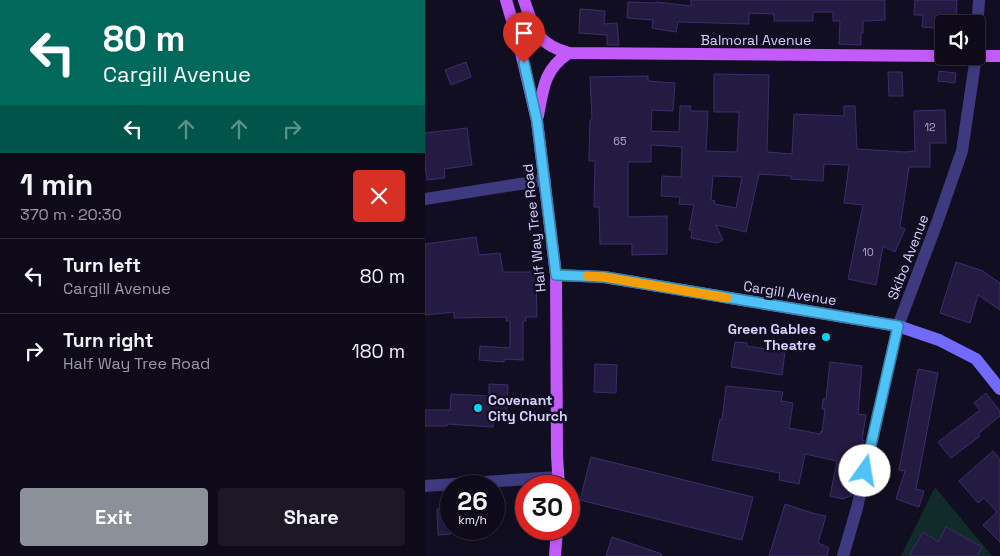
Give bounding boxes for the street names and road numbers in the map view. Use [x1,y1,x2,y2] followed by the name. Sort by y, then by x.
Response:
[701,31,811,49] street label: Balmoral Avenue
[518,163,550,293] street label: Half Way Tree Road
[883,212,933,302] street label: Skibo Avenue
[742,277,838,309] street label: Cargill Avenue

